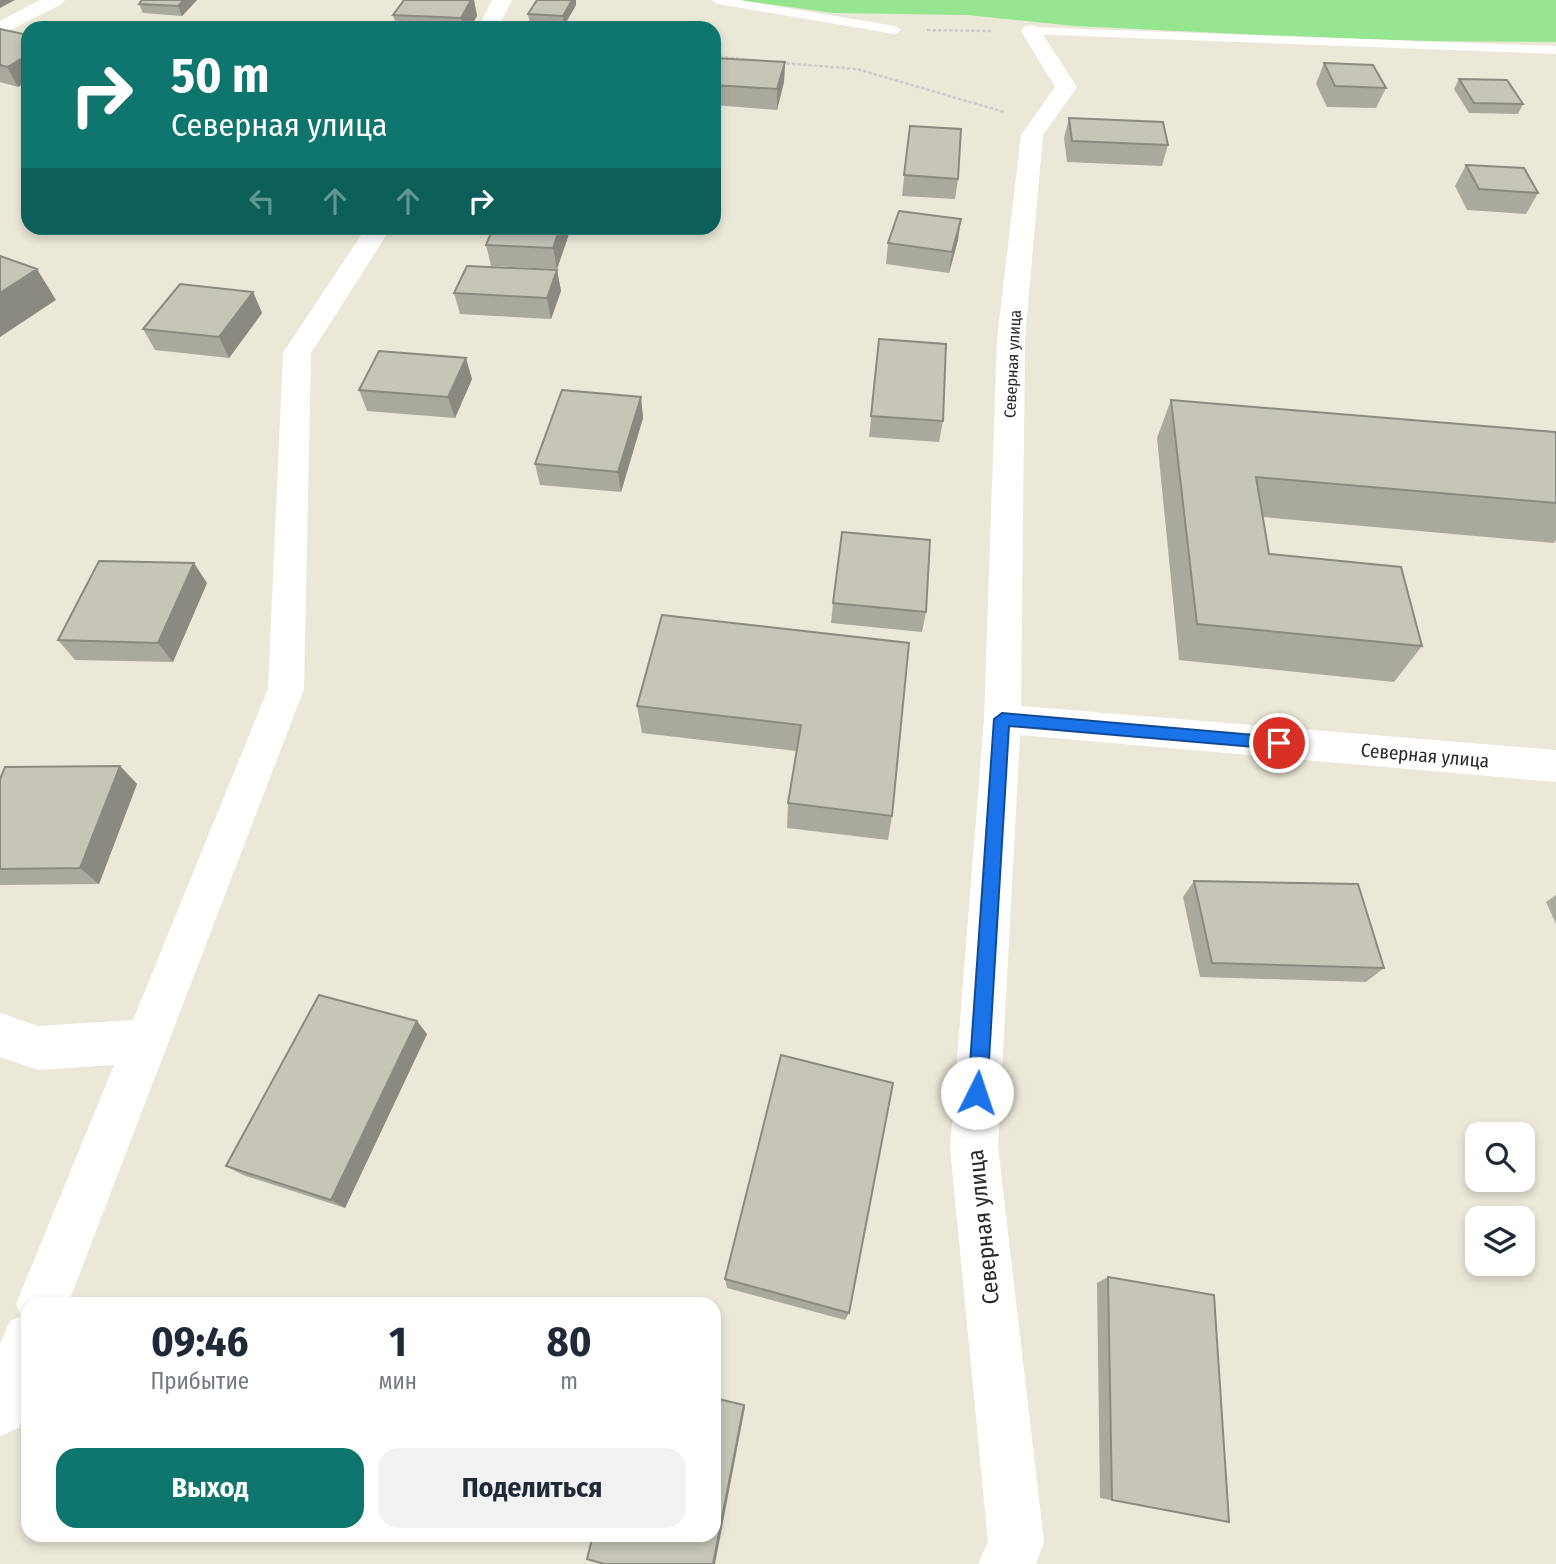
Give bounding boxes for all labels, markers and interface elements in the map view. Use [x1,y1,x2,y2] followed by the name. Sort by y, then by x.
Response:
[171,46,269,105] text: 50 m
[56,49,147,140] icon: right
[171,106,388,144] text: Северная улица
[243,182,281,220] icon: left
[316,182,354,220] icon: ahead
[389,182,427,220] icon: ahead
[462,182,500,220] icon: right
[1000,309,1025,419] street label: Северная улица
[1249,713,1309,773] pin
[1260,724,1298,762] icon: arrive
[1360,738,1490,773] street label: Северная улица
[940,1056,1014,1130] position arrow
[1465,1122,1535,1276] map controls
[1465,1122,1535,1192] button: search
[961,1148,1005,1306] street label: Северная улица
[1465,1206,1535,1276] button: layers
[151,1317,248,1367] text: 09:46
[389,1317,407,1367] text: 1
[546,1317,592,1367] text: 80
[150,1367,249,1395] text: Прибытие
[379,1367,417,1395] text: мин
[560,1367,578,1395] text: m
[56,1448,364,1528] button: Выход
[378,1448,686,1528] button: Поделиться

